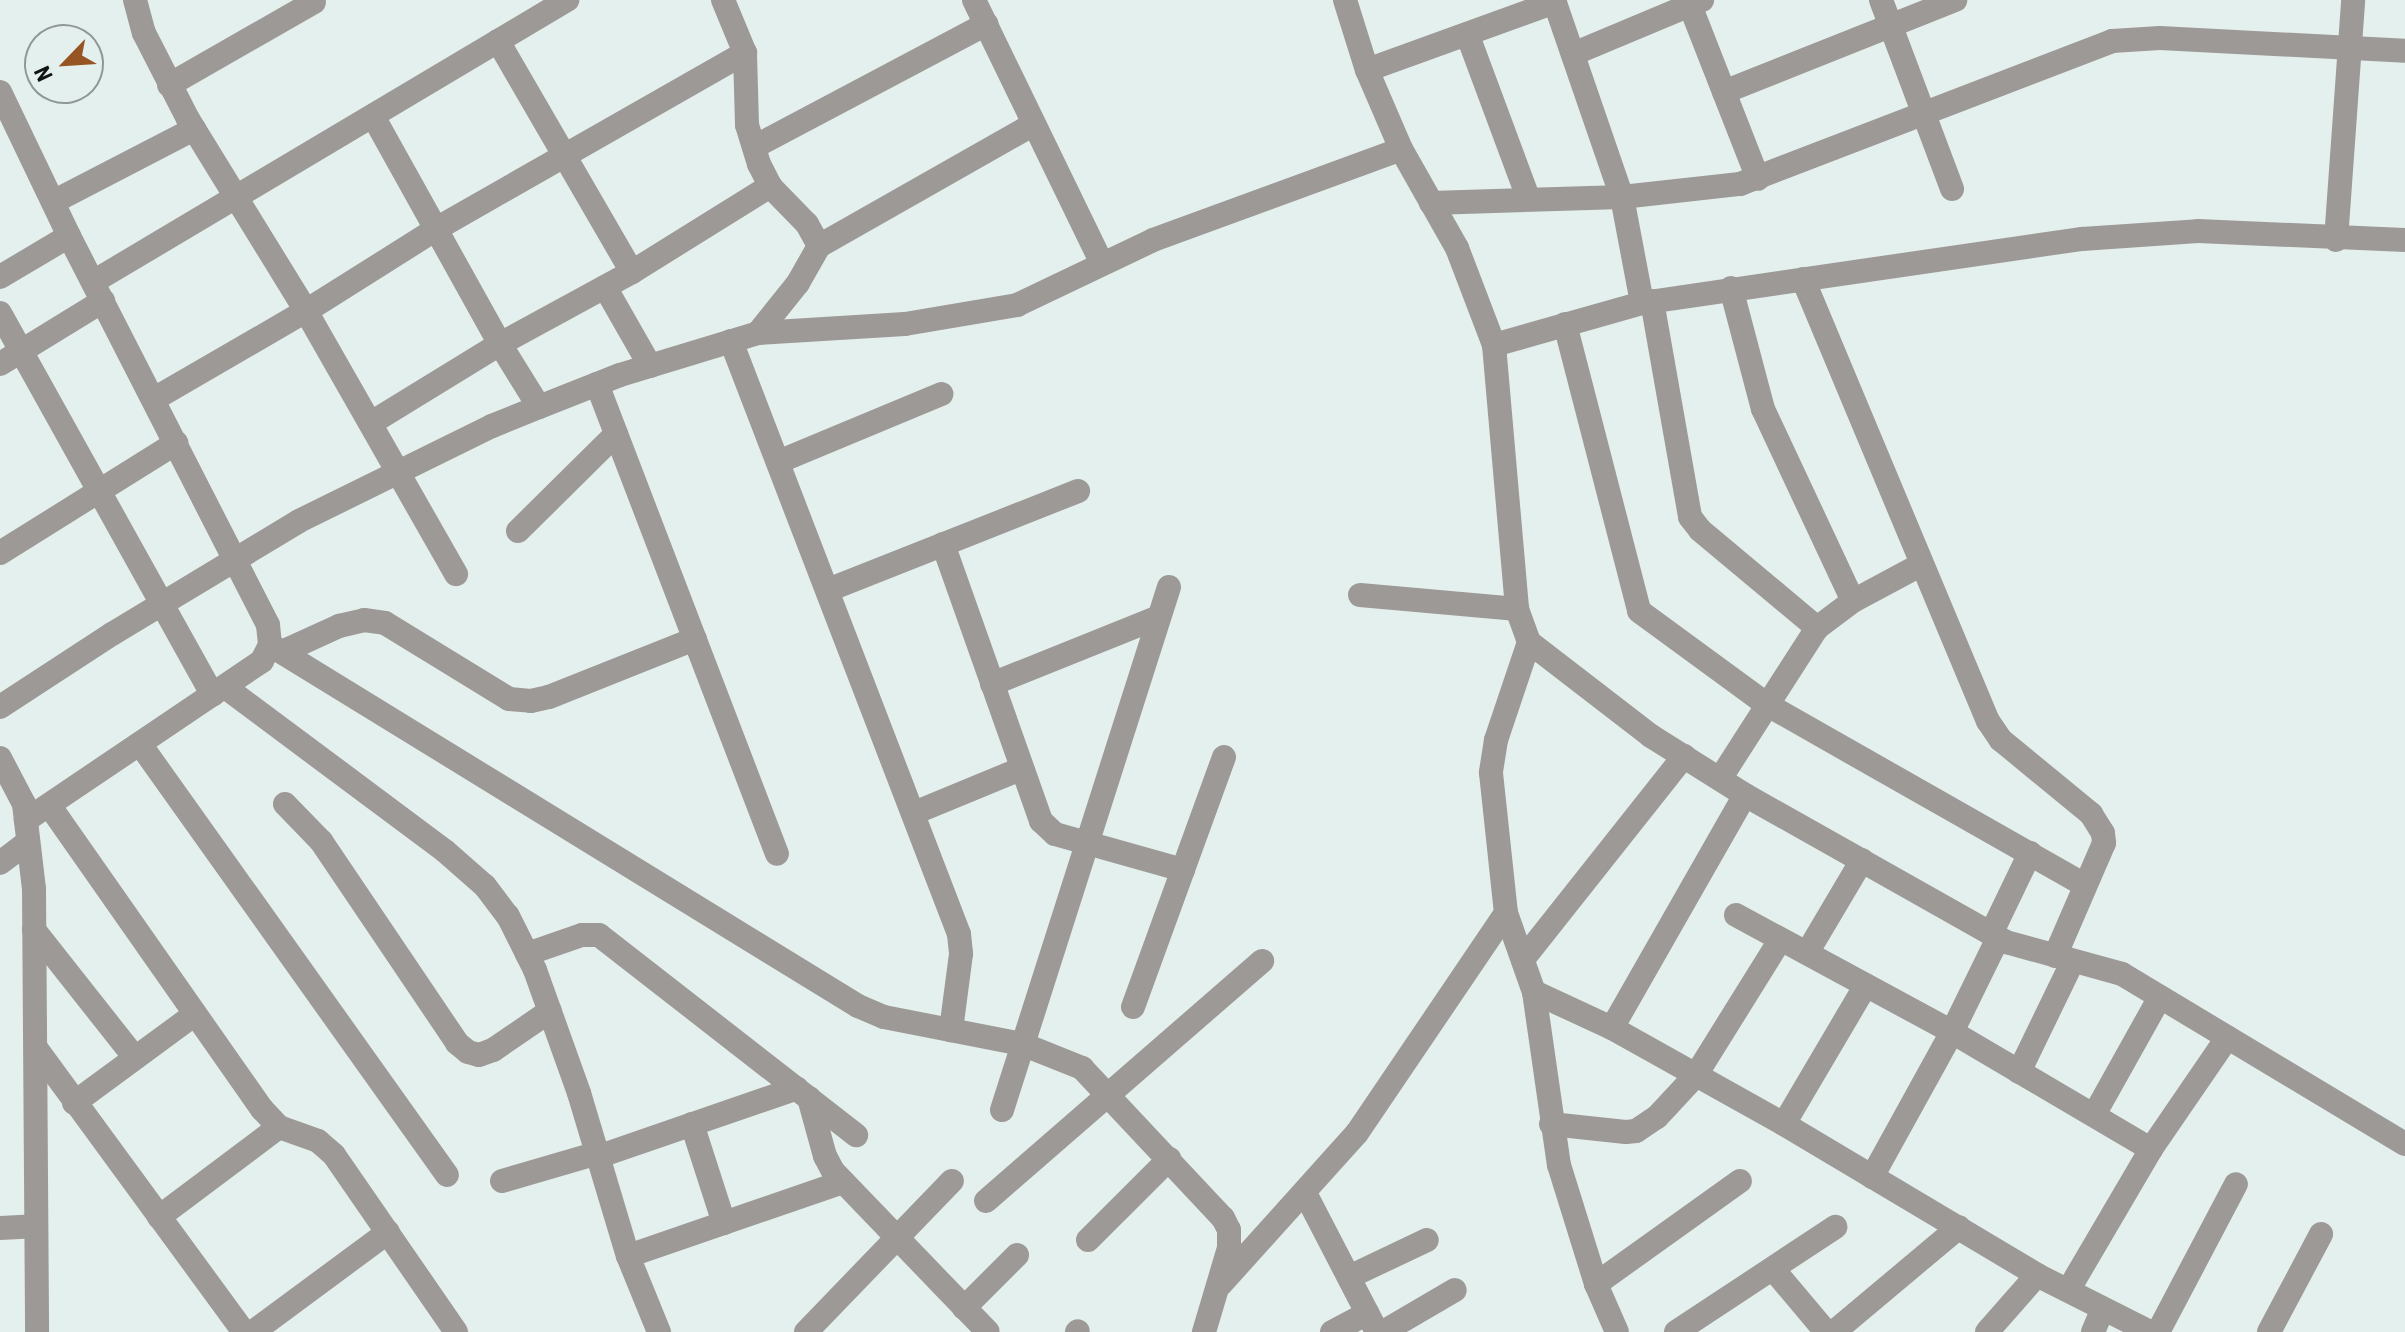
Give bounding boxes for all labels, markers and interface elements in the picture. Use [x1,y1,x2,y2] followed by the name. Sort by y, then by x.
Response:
[24,24,104,104] north arrow
[29,62,58,85] text: N

